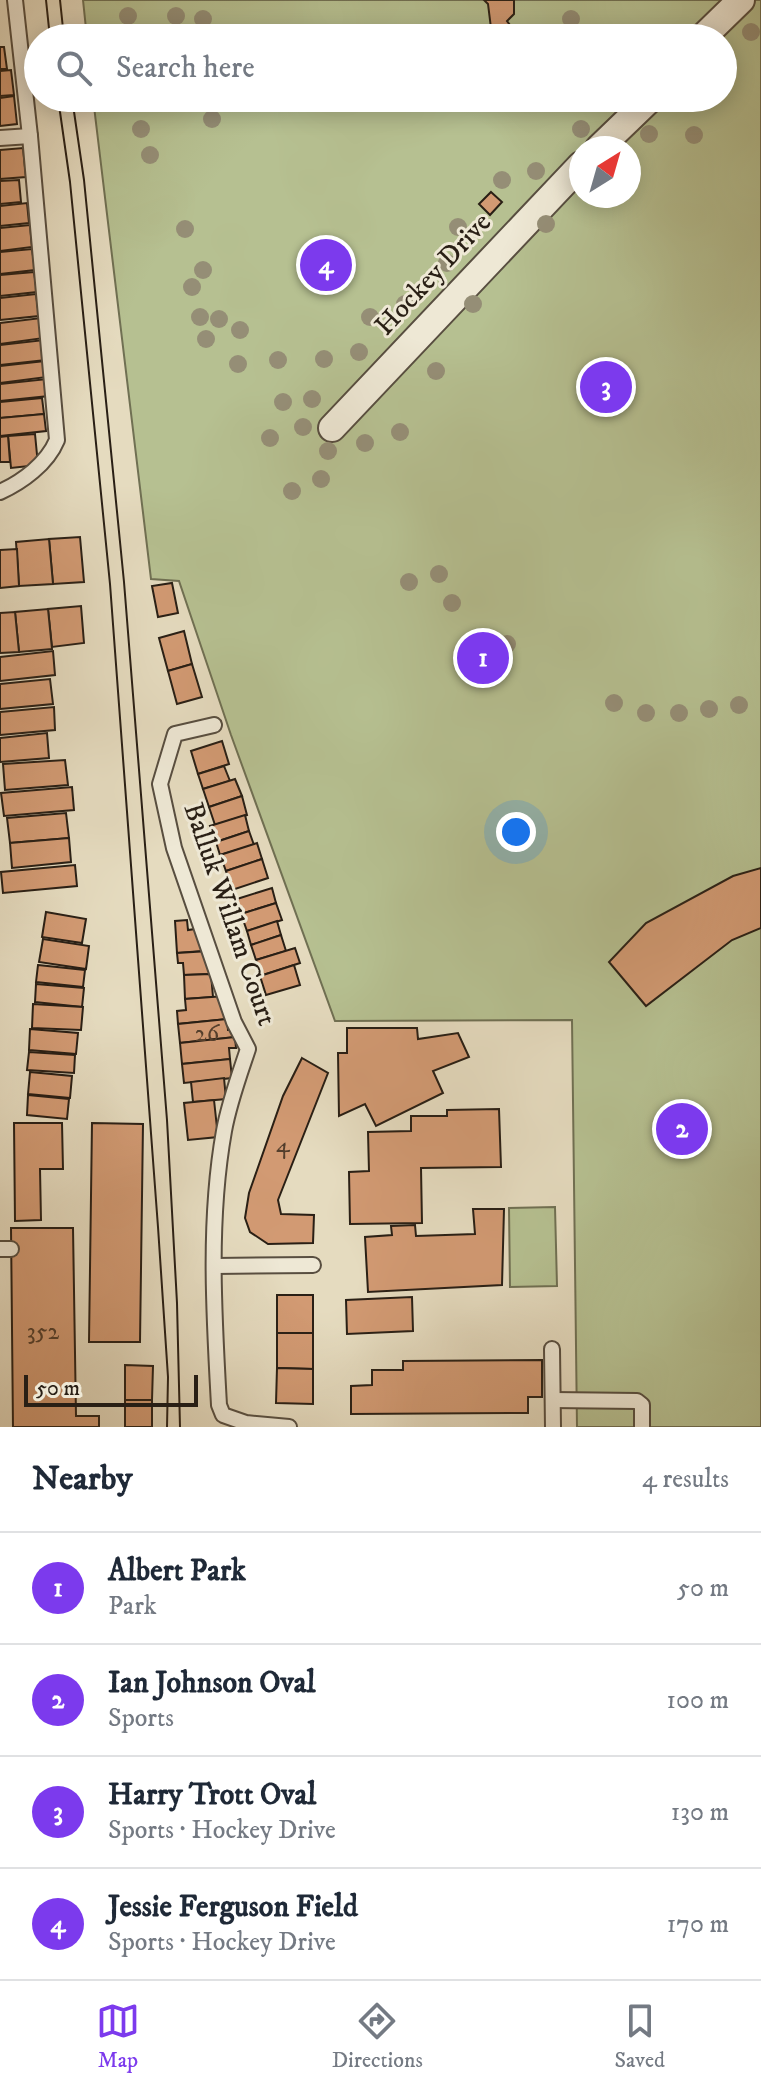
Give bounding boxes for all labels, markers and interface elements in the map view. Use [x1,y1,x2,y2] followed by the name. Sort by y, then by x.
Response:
[24,24,737,112] search box
[52,46,96,90] icon: search
[116,50,255,87] text: Search here
[569,136,641,208] north arrow
[367,205,499,343] street label: Hockey Drive
[300,235,352,295] pin: 4
[580,357,632,417] pin: 3
[457,628,509,688] pin: 1
[175,798,285,1030] street label: Balluk Willam Court
[496,812,536,852] your location
[195,1019,221,1049] house number: 26
[656,1099,708,1159] pin: 2
[276,1130,291,1160] house number: 4
[27,1317,60,1347] house number: 352
[24,1371,198,1407] scale bar
[36,1375,80,1402] text: 50 m
[32,1458,133,1500] text: Nearby
[642,1463,729,1496] text: 4 results
[108,1553,246,1590] text: Albert Park
[53,1572,63,1605] text: 1
[677,1572,729,1605] text: 50 m
[108,1590,157,1623] text: Park
[108,1665,315,1702] text: Ian Johnson Oval
[52,1684,64,1717] text: 2
[666,1684,729,1717] text: 100 m
[108,1702,174,1735] text: Sports
[108,1777,316,1814] text: Harry Trott Oval
[53,1796,63,1829] text: 3
[671,1796,729,1829] text: 130 m
[108,1814,336,1847] text: Sports · Hockey Drive
[108,1889,358,1926] text: Jessie Ferguson Field
[51,1908,65,1941] text: 4
[667,1908,729,1941] text: 170 m
[108,1926,336,1959] text: Sports · Hockey Drive
[96,1999,140,2074] tab: Map
[332,1999,423,2074] tab: Directions
[615,1999,665,2074] tab: Saved

